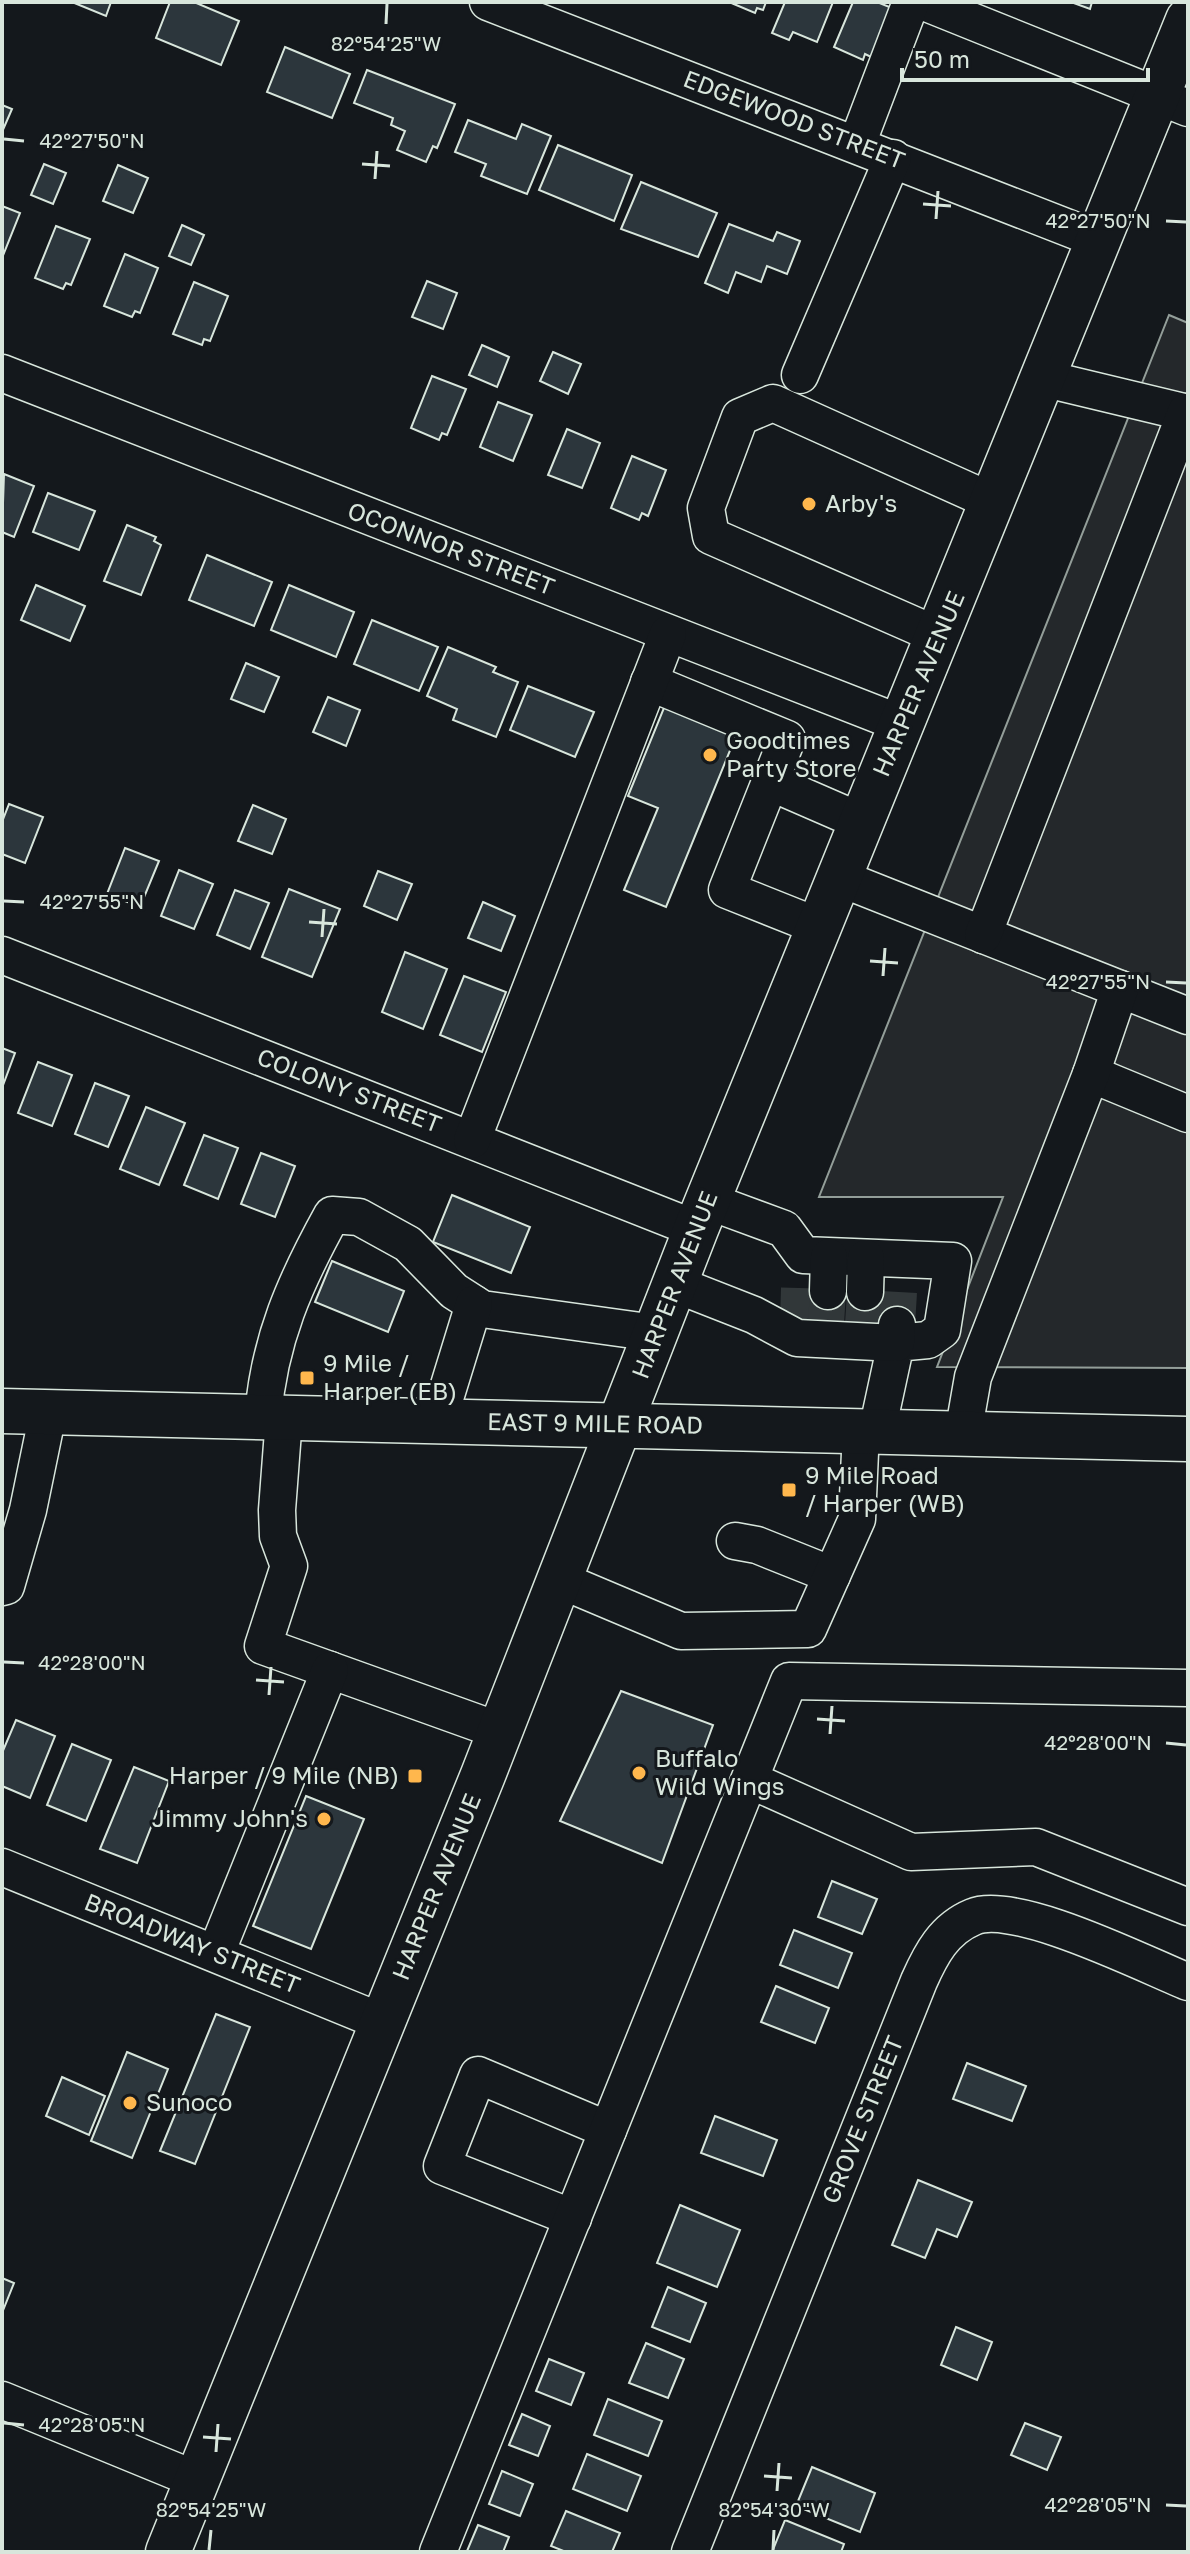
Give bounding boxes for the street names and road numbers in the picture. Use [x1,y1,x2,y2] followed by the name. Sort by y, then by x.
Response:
[680,63,909,174] street label: EDGEWOOD STREET
[344,495,559,600] street label: OCONNOR STREET
[866,586,970,780] street label: HARPER AVENUE
[253,1041,446,1138] street label: COLONY STREET
[625,1187,723,1382] street label: HARPER AVENUE
[487,1406,703,1439] street label: EAST 9 MILE ROAD
[385,1789,486,1984] street label: HARPER AVENUE
[81,1886,305,1999] street label: BROADWAY STREET
[815,2031,908,2207] street label: GROVE STREET

